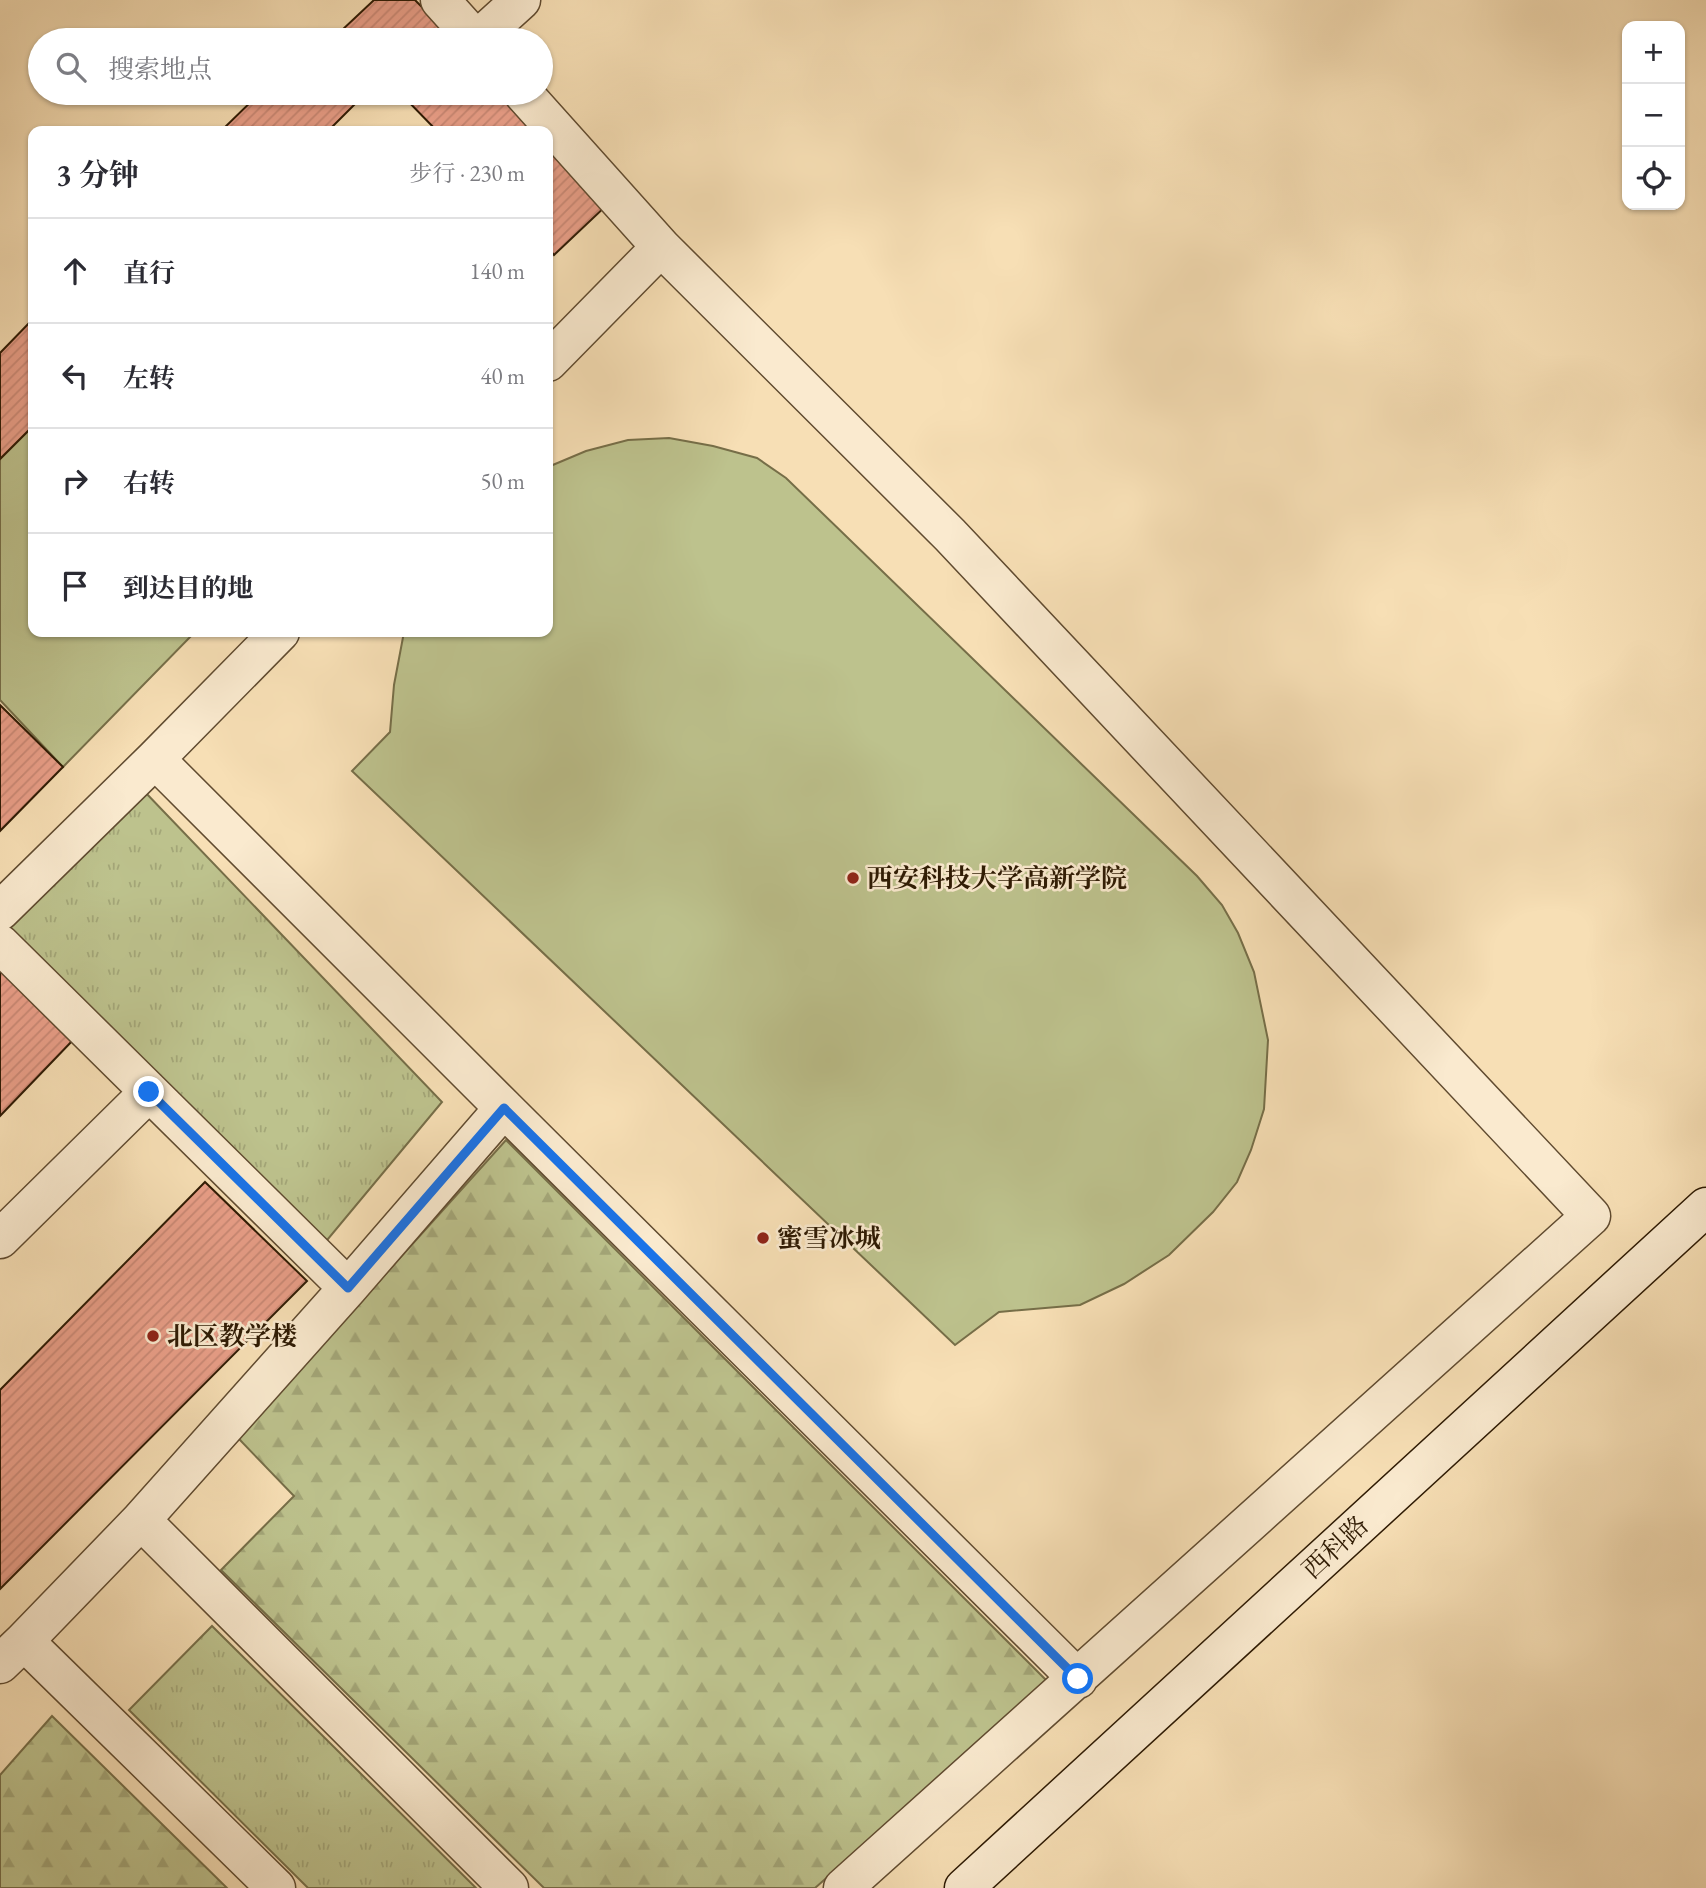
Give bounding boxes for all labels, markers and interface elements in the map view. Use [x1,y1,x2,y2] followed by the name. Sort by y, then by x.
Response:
[1622,21,1685,210] map controls
[1622,21,1685,84] button: +
[28,28,553,105] search box
[52,48,90,86] icon: search
[108,52,212,86] text: 搜索地点
[1622,84,1685,147] button: −
[1622,147,1685,210] button: locate
[56,155,139,194] text: 3 分钟
[410,158,525,188] text: 步行 · 230 m
[56,252,94,290] icon: ahead
[123,256,175,290] text: 直行
[469,256,525,286] text: 140 m
[56,357,94,395] icon: left
[123,361,175,395] text: 左转
[480,361,525,391] text: 40 m
[56,462,94,500] icon: right
[123,466,175,500] text: 右转
[480,466,525,496] text: 50 m
[56,567,94,605] icon: arrive
[123,571,253,605] text: 到达目的地
[867,861,1127,895] place label: 西安科技大学高新学院
[845,870,861,886] marker: 西安科技大学高新学院
[133,1076,164,1107] route end
[777,1221,881,1255] place label: 蜜雪冰城
[755,1230,771,1246] marker: 蜜雪冰城
[167,1319,297,1353] place label: 北区教学楼
[145,1328,161,1344] marker: 北区教学楼
[1295,1508,1375,1586] street label: 西科路
[1062,1663,1093,1694] route start

